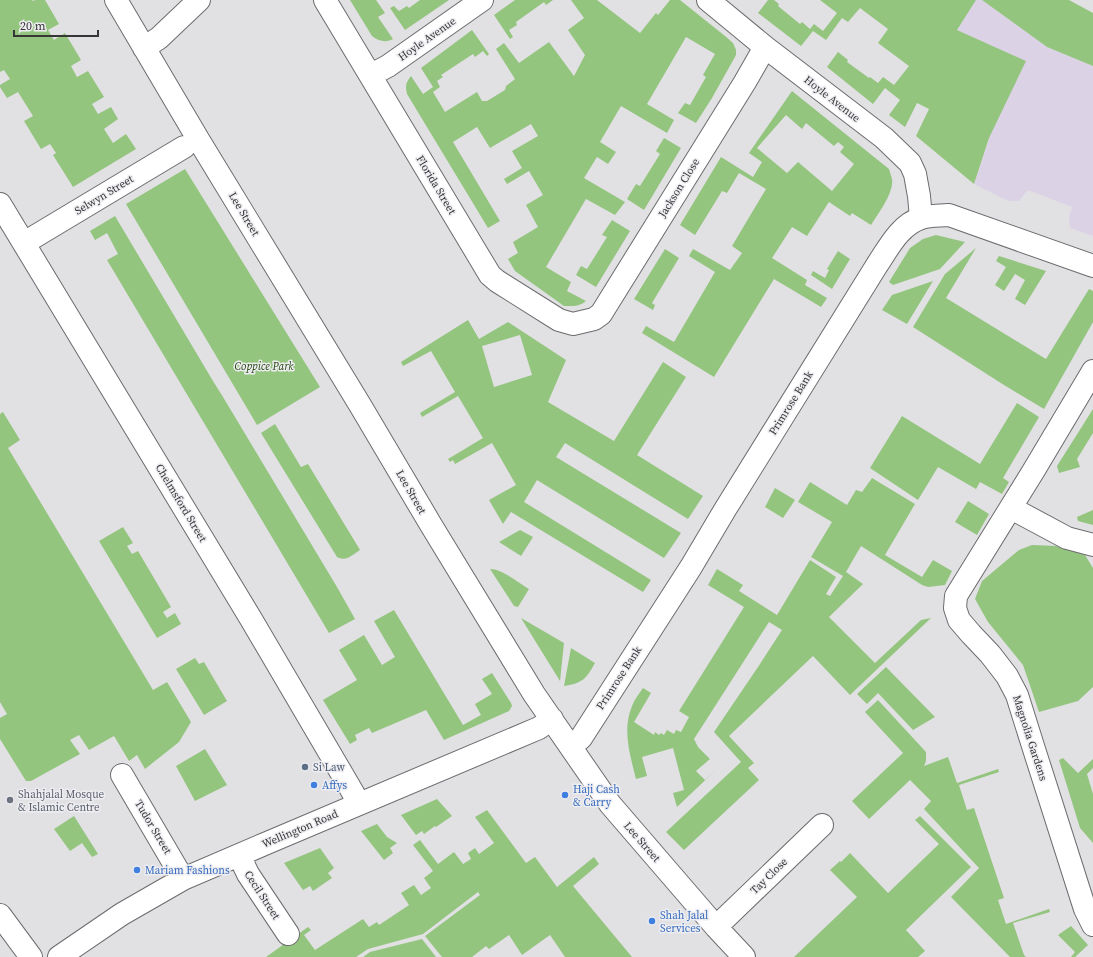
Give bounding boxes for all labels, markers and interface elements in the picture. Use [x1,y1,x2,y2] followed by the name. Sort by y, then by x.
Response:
[14,12,98,38] scale bar
[395,13,459,64] street label: Hoyle Avenue
[20,18,46,34] text: 20 m
[801,72,863,126] street label: Hoyle Avenue
[412,153,460,218] street label: Florida Street
[654,155,703,221] street label: Jackson Close
[72,171,137,218] street label: Selwyn Street
[225,189,263,239] street label: Lee Street
[234,359,294,374] park label: Coppice Park
[765,367,817,438] street label: Primrose Bank
[152,461,210,545] street label: Chelmsford Street
[392,467,430,517] street label: Lee Street
[593,643,646,713] street label: Primrose Bank
[1009,693,1051,783] street label: Magnolia Gardens
[313,760,345,775] place label: Si Law
[300,762,310,772] marker: Si Law
[322,778,347,793] place label: Affys
[309,780,319,790] marker: Affys
[573,782,620,810] place label: Haji Cash & Carry
[18,787,105,815] place label: Shahjalal Mosque & Islamic Centre
[560,790,570,800] marker: Haji Cash & Carry
[5,795,15,805] marker: Shahjalal Mosque & Islamic Centre
[131,797,175,857] street label: Tudor Street
[260,806,341,852] street label: Wellington Road
[620,819,664,866] street label: Lee Street
[747,854,791,898] street label: Tay Close
[145,863,230,878] place label: Mariam Fashions
[132,865,142,875] marker: Mariam Fashions
[241,868,284,923] street label: Cecil Street
[660,908,708,936] place label: Shah Jalal Services
[647,916,657,926] marker: Shah Jalal Services

